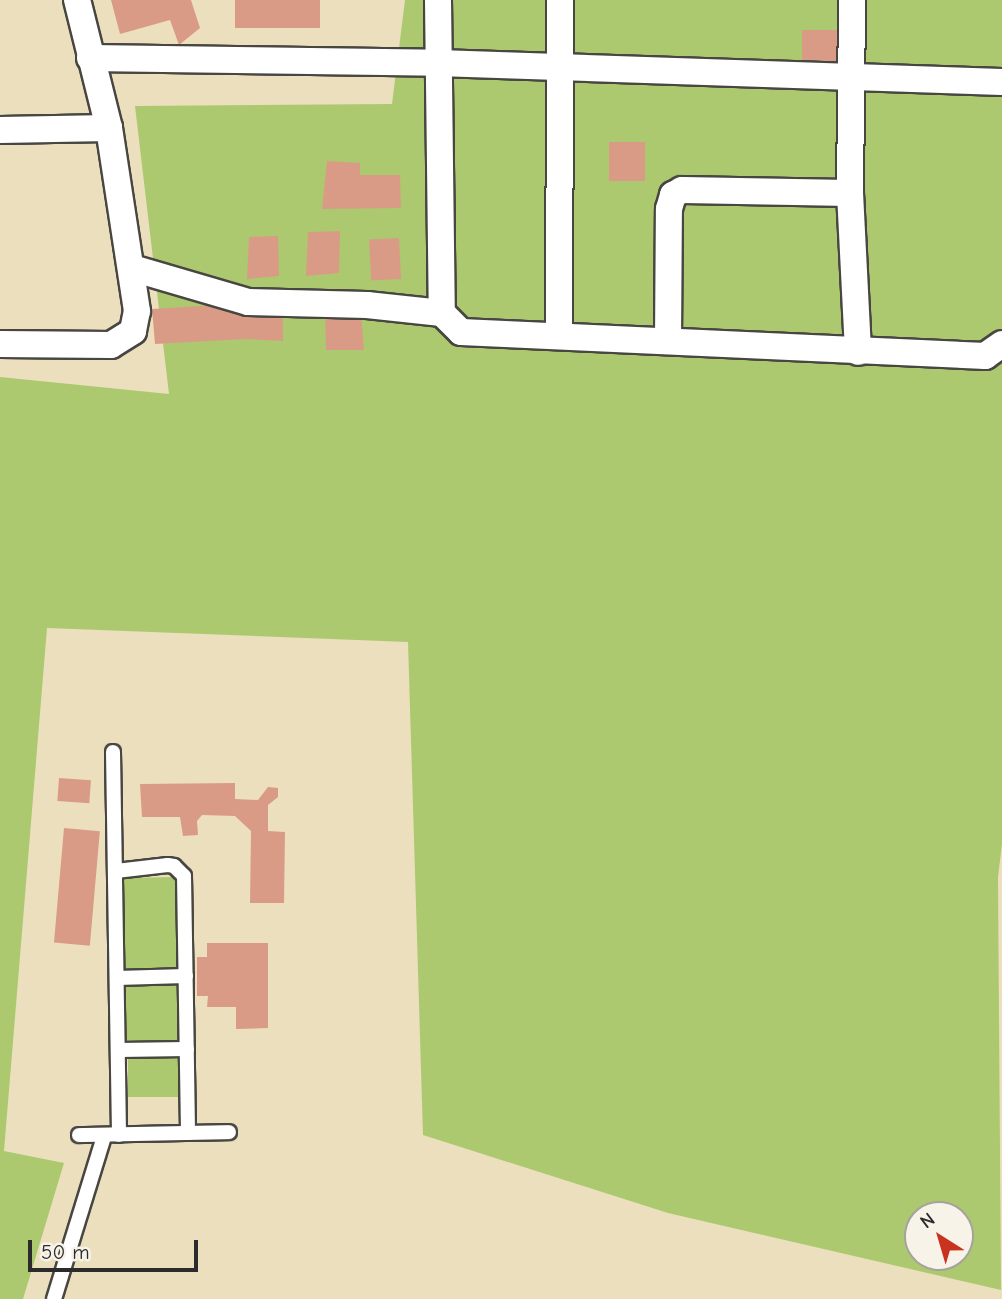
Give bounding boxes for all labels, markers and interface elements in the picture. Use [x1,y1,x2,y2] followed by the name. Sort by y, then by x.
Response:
[904,1201,974,1271] north arrow
[916,1208,939,1233] text: N
[32,1226,201,1270] scale bar
[41,1240,90,1264] text: 50 m

